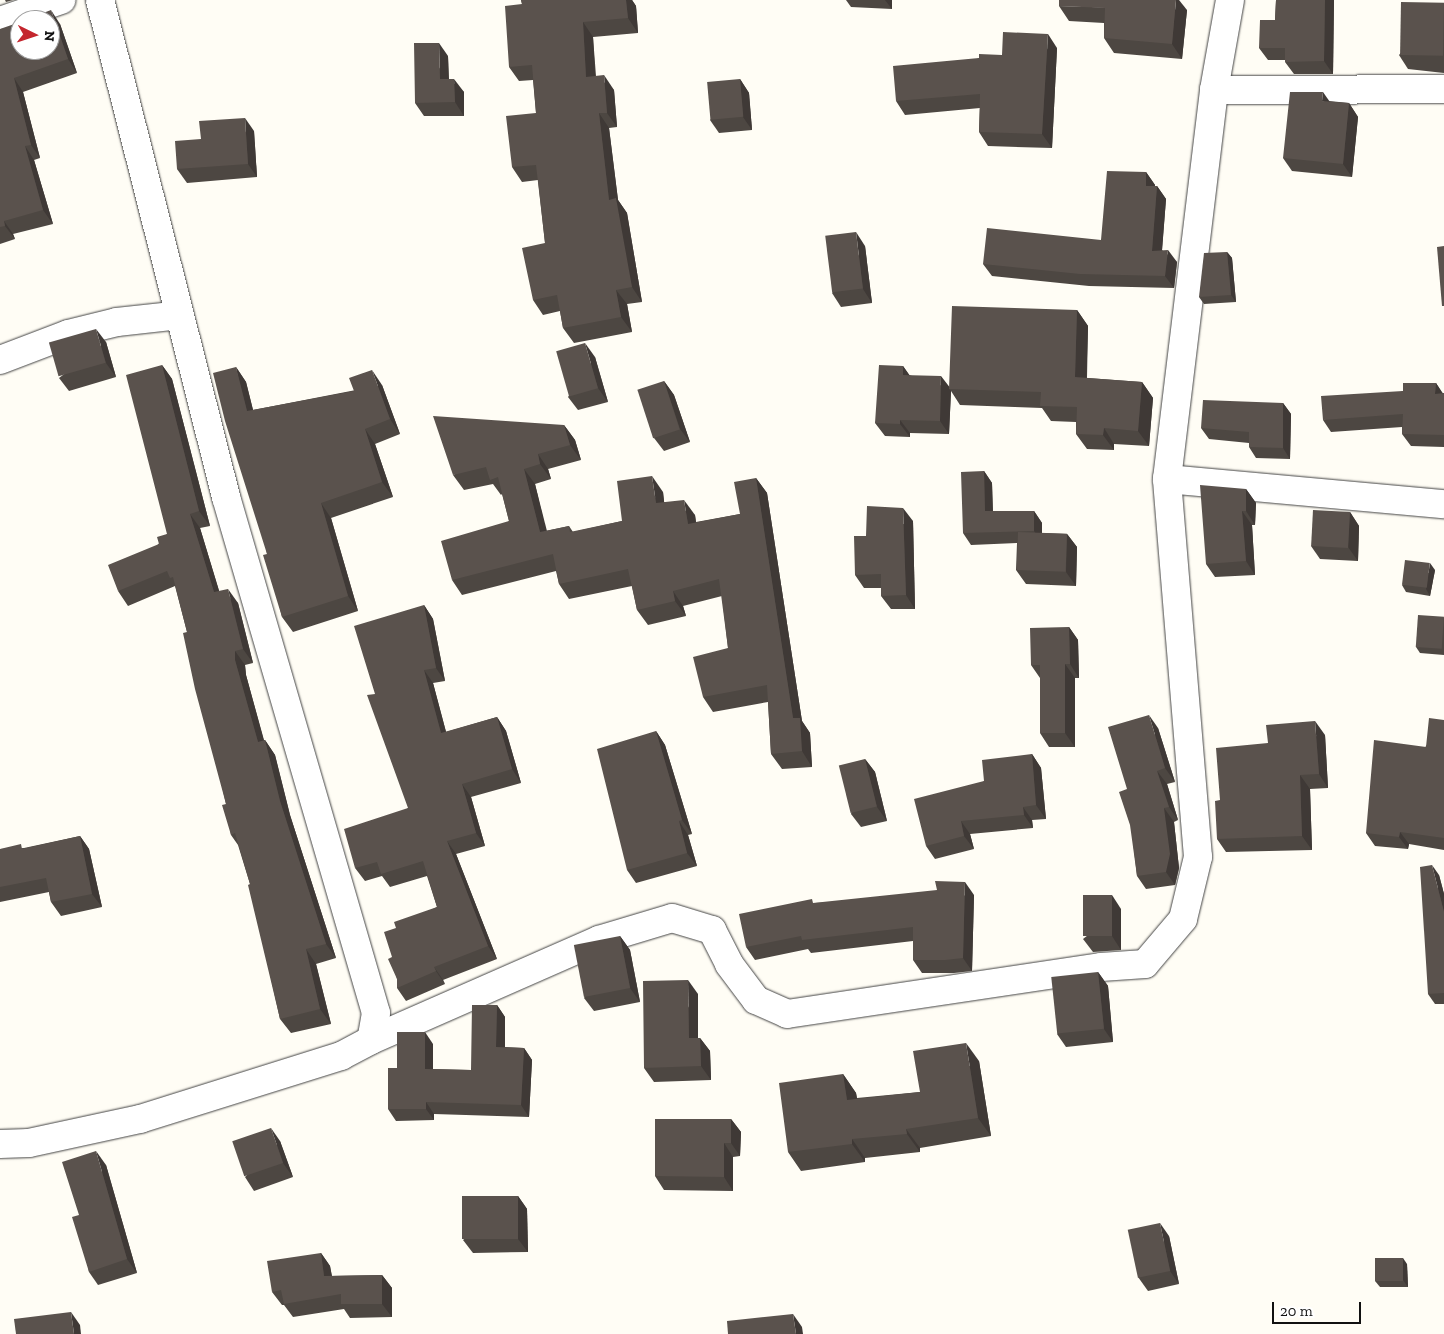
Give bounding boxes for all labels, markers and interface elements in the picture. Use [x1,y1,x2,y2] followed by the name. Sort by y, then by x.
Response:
[10,10,60,60] north arrow
[41,30,58,42] text: N
[1274,1292,1363,1324] scale bar
[1280,1302,1313,1320] text: 20 m

